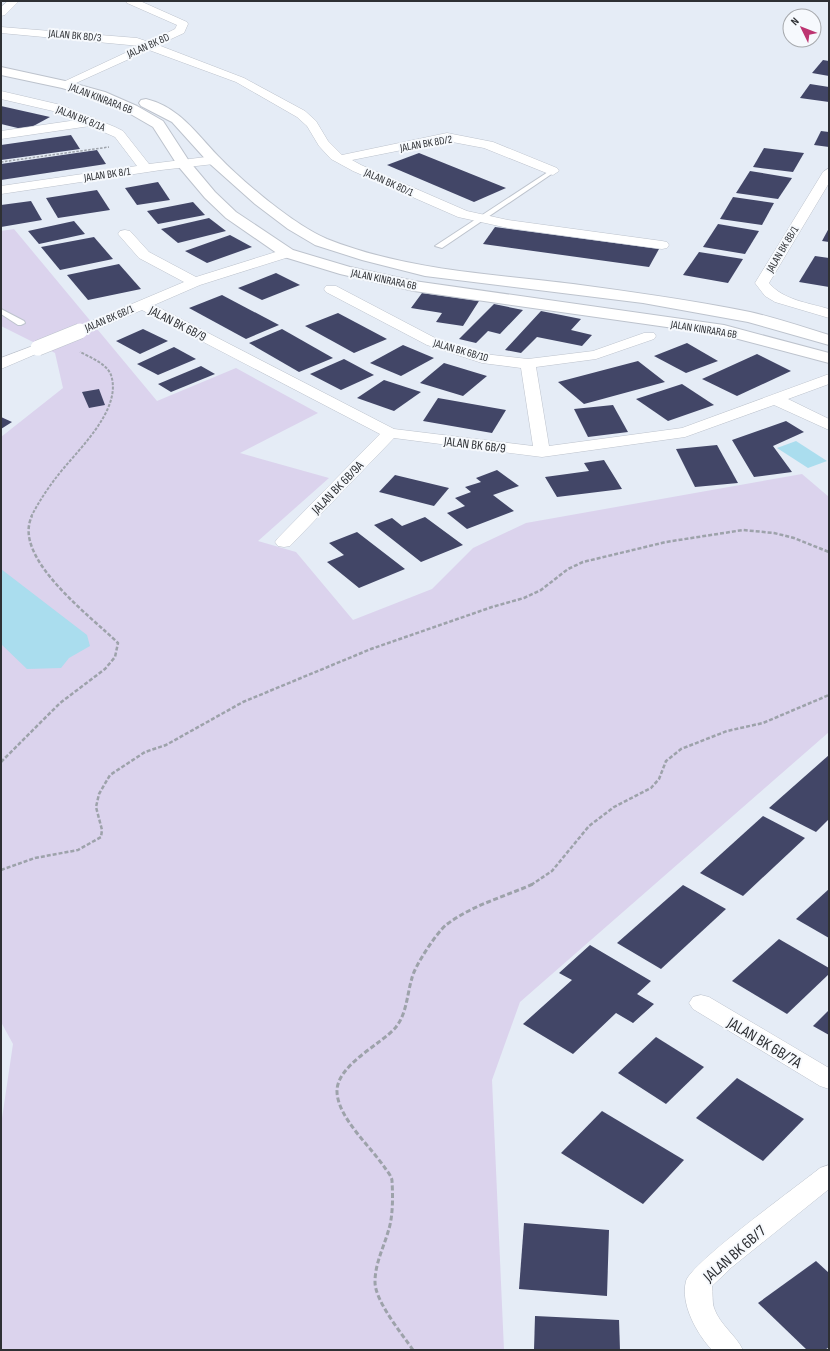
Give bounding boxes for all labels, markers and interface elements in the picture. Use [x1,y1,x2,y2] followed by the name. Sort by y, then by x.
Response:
[782,8,822,48] north arrow
[788,15,802,28] text: N
[47,27,102,44] street label: JALAN BK 8D/3
[124,30,171,61] street label: JALAN BK 8D
[66,80,134,117] street label: JALAN KINRARA 6B
[54,102,107,134] street label: JALAN BK 8/1A
[398,132,454,155] street label: JALAN BK 8D/2
[82,165,131,184] street label: JALAN BK 8/1
[361,166,415,199] street label: JALAN BK 8D/1
[763,224,801,276] street label: JALAN BK 8B/1
[349,266,418,293] street label: JALAN KINRARA 6B
[82,302,136,335] street label: JALAN BK 6B/1
[145,302,209,345] street label: JALAN BK 6B/9
[669,318,738,341] street label: JALAN KINRARA 6B
[431,336,490,365] street label: JALAN BK 6B/10
[442,433,507,457] street label: JALAN BK 6B/9
[308,457,367,518] street label: JALAN BK 6B/9A
[723,1013,805,1073] street label: JALAN BK 6B/7A
[699,1221,771,1287] street label: JALAN BK 6B/7

